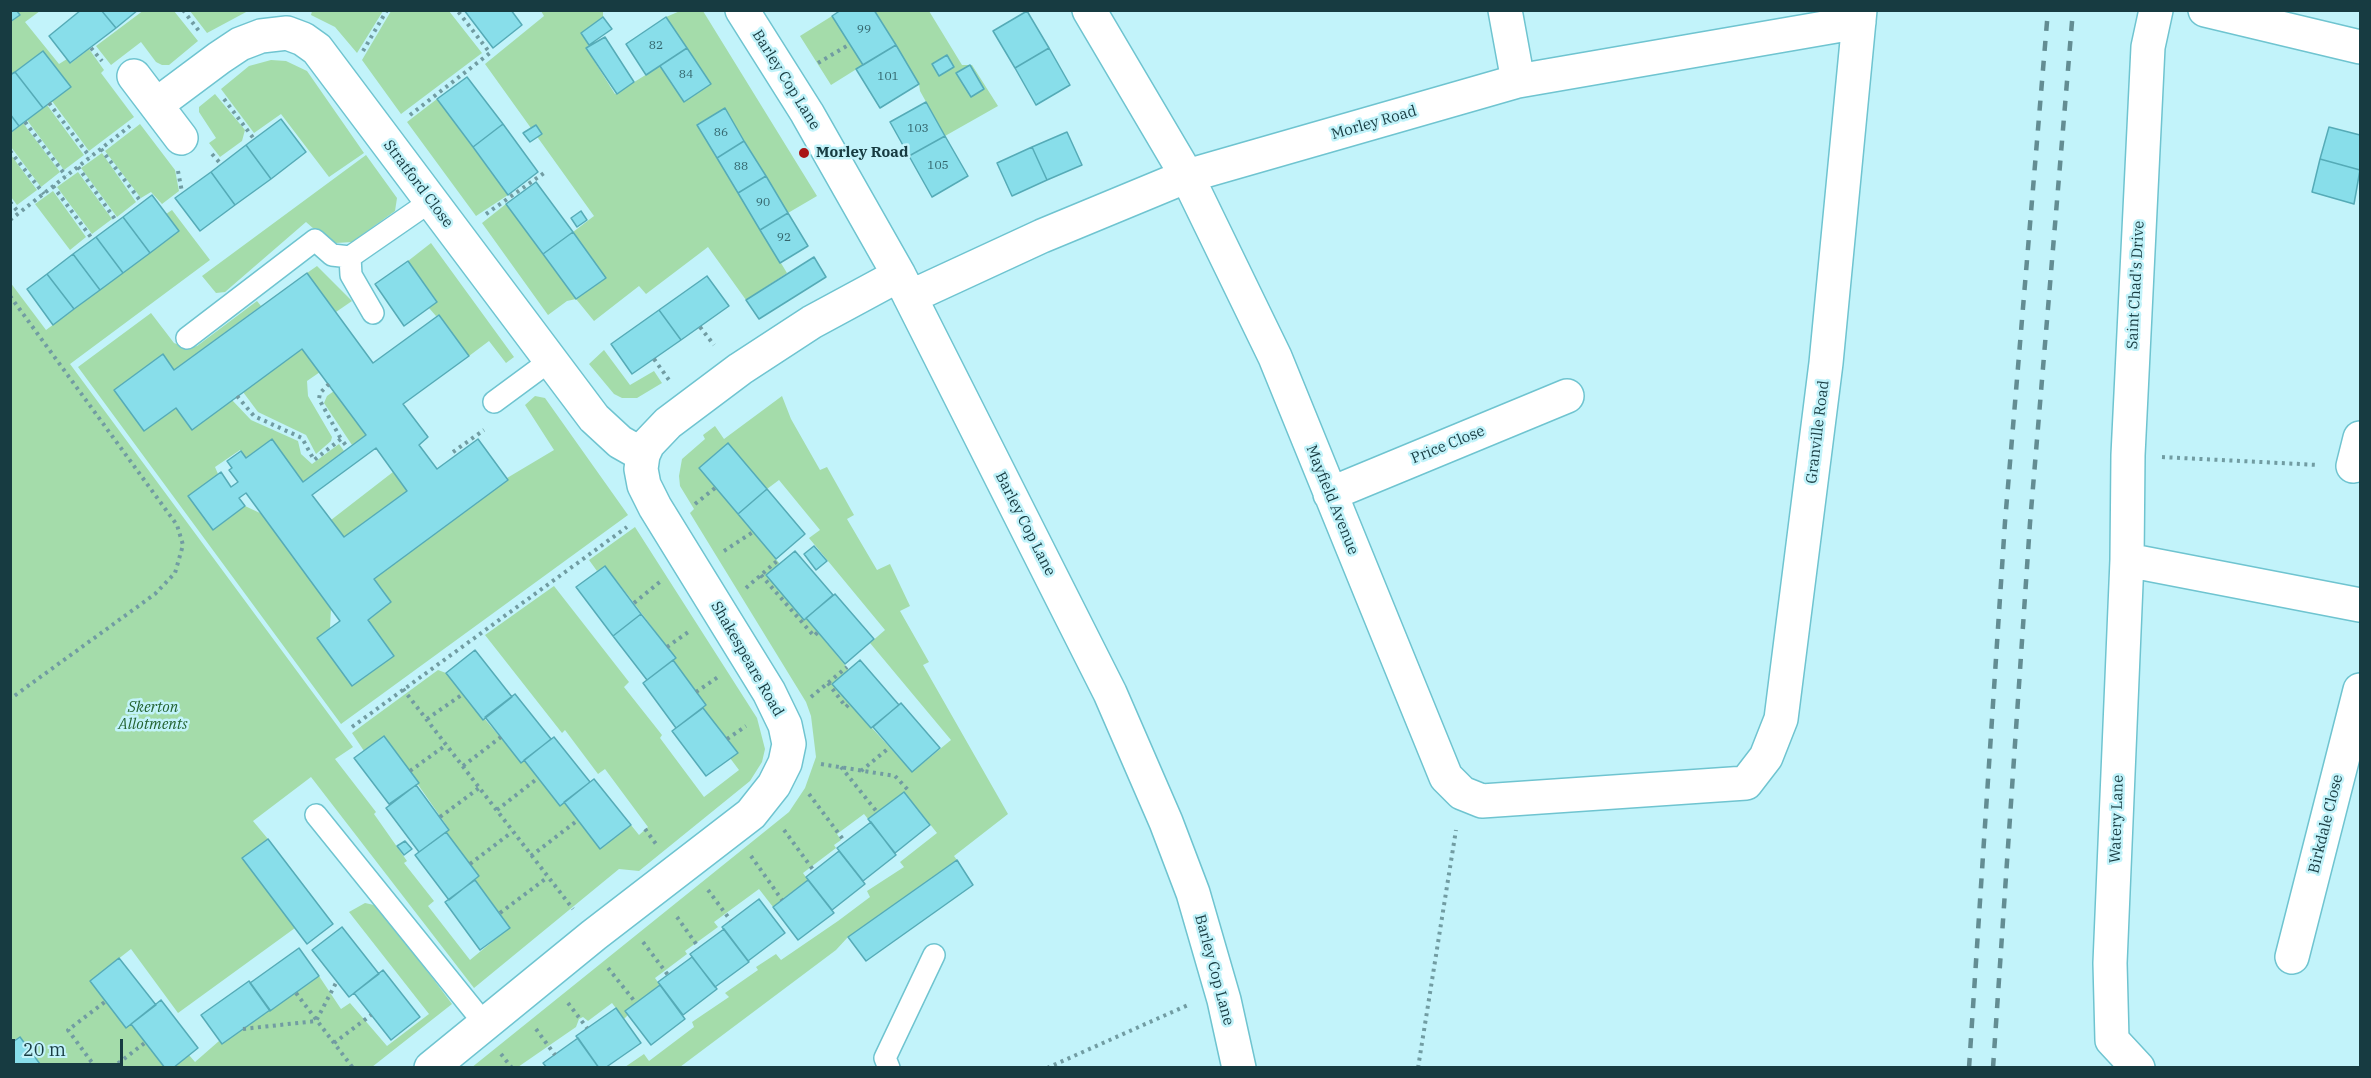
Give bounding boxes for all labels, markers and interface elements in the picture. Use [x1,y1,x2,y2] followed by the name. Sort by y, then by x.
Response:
[857,23,871,37] house number: 99
[748,27,824,133] street label: Barley Cop Lane
[649,39,663,53] house number: 82
[679,68,693,82] house number: 84
[877,70,899,84] house number: 101
[1329,102,1419,144] street label: Morley Road
[907,122,929,136] house number: 103
[714,126,728,140] house number: 86
[379,137,457,231] street label: Stratford Close
[816,144,908,162] place label: Morley Road
[797,146,811,160] marker: Morley Road
[927,159,949,173] house number: 105
[734,160,748,174] house number: 88
[756,196,770,210] house number: 90
[2124,220,2148,350] street label: Saint Chad's Drive
[777,231,791,245] house number: 92
[1803,379,1833,485] street label: Granville Road
[1409,422,1487,468] street label: Price Close
[1302,443,1362,557] street label: Mayfield Avenue
[991,469,1059,579] street label: Barley Cop Lane
[707,598,787,720] street label: Shakespeare Road
[118,699,188,734] park label: Skerton Allotments
[2305,773,2347,875] street label: Birkdale Close
[2106,775,2128,863] street label: Watery Lane
[1191,912,1237,1028] street label: Barley Cop Lane
[15,1027,126,1065] scale bar
[23,1038,66,1061] text: 20 m

